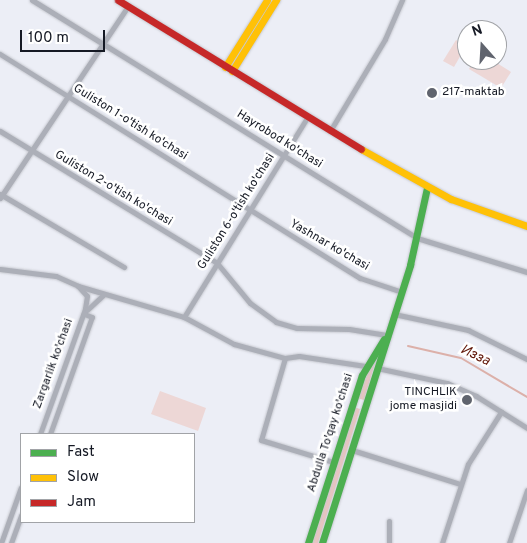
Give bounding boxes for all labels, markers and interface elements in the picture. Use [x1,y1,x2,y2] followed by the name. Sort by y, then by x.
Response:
[22,20,108,52] scale bar
[457,20,507,70] north arrow
[470,22,485,41] text: N
[28,29,69,48] text: 100 m
[70,82,190,164] street label: Guliston 1-o'tish ko'chasi
[442,86,504,100] place label: 217-maktab
[426,87,438,99] marker: 217-maktab
[233,108,325,172] street label: Hayrobod ko'chasi
[52,148,174,230] street label: Guliston 2-o'tish ko'chasi
[195,151,279,273] street label: Guliston 6-o'tish ko'chasi
[287,217,371,275] street label: Yashnar ko'chasi
[31,317,77,411] street label: Zargarlik ko'chasi
[457,342,493,370] water label: Изза
[305,372,357,494] street label: Abdulla To'qay ko'chasi
[390,386,457,414] place label: TINCHLIK jome masjidi
[461,394,473,406] marker: TINCHLIK jome masjidi
[20,433,195,523] legend
[67,443,95,462] text: Fast
[67,468,99,487] text: Slow
[67,493,96,512] text: Jam

